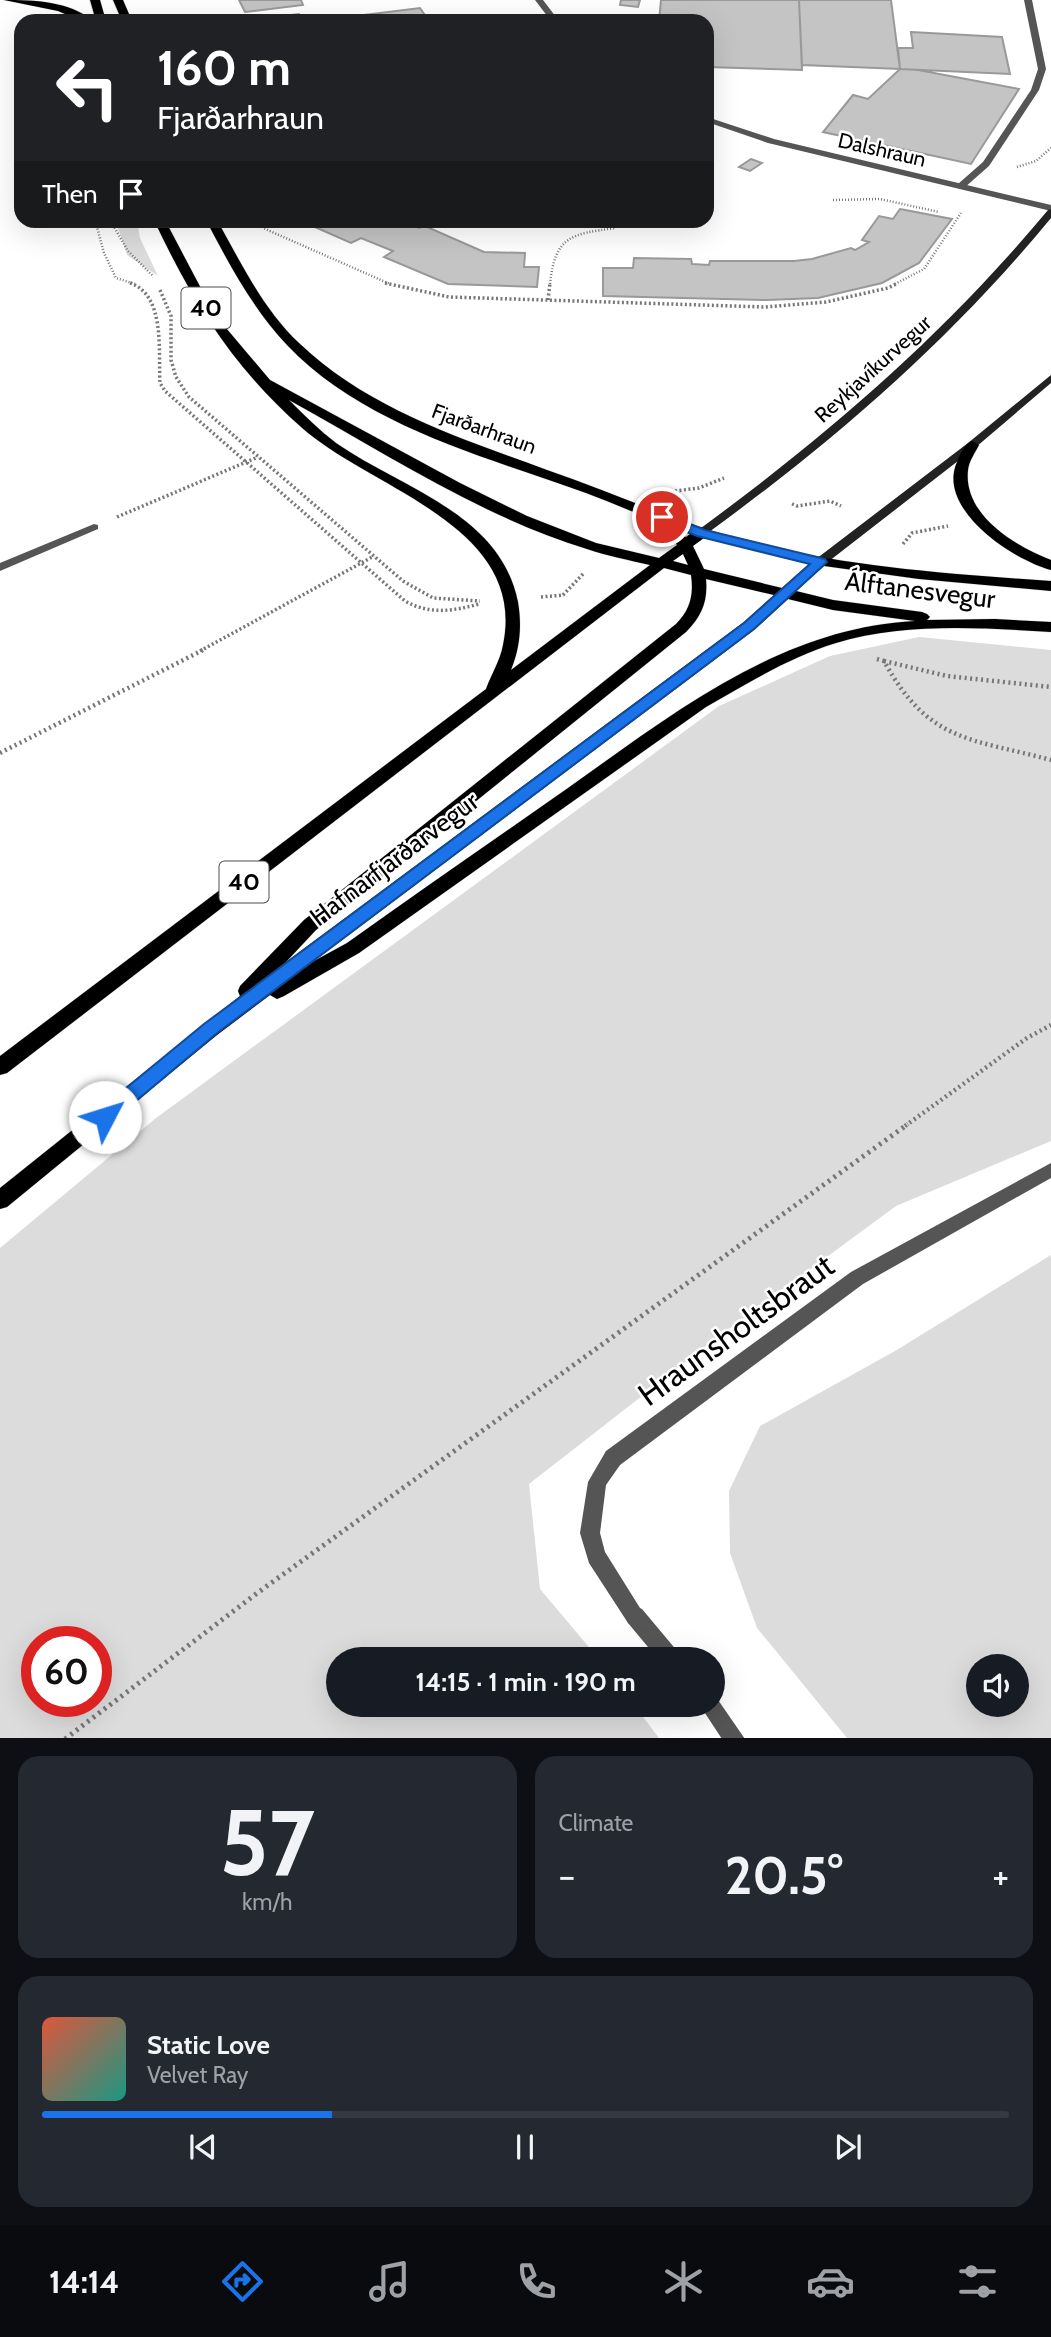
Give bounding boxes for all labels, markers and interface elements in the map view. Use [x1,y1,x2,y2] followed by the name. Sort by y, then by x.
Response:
[157,38,291,97] text: 160 m
[42,42,133,133] icon: left
[157,98,324,137] text: Fjarðarhraun
[836,127,929,172] street label: Dalshraun
[112,175,150,213] icon: arrive
[42,178,98,210] text: Then
[182,288,230,328] road number: 40
[809,310,937,428] street label: Reykjavíkurvegur
[428,398,540,460] street label: Fjarðarhraun
[632,487,692,547] pin
[643,498,681,536] icon: arrive
[843,565,998,615] street label: Álftanesvegur
[303,785,485,933] street label: Hafnarfjarðarvegur
[219,862,268,902] road number: 40
[68,1080,142,1154] position arrow
[630,1245,841,1414] street label: Hraunsholtsbraut
[21,1626,112,1717] speed limit sign: 60
[966,1654,1029,1717] map controls
[966,1654,1029,1717] button: sound
[415,1666,636,1698] text: 14:15 · 1 min · 190 m
[220,1787,315,1898] text: 57
[559,1809,633,1837] text: Climate
[725,1844,843,1907] text: 20.5°
[559,1852,575,1899] text: −
[992,1852,1009,1899] text: +
[242,1888,292,1916] text: km/h
[147,2029,270,2061] text: Static Love
[147,2061,248,2089] text: Velvet Ray
[184,2128,222,2166] icon: previous
[506,2128,544,2166] icon: pause
[829,2128,867,2166] icon: next
[218,2257,267,2306] icon: directions
[365,2257,414,2306] icon: music
[512,2257,561,2306] icon: phone
[659,2257,708,2306] icon: climate
[806,2257,855,2306] icon: car
[953,2257,1002,2306] icon: filters
[49,2262,120,2301] text: 14:14

